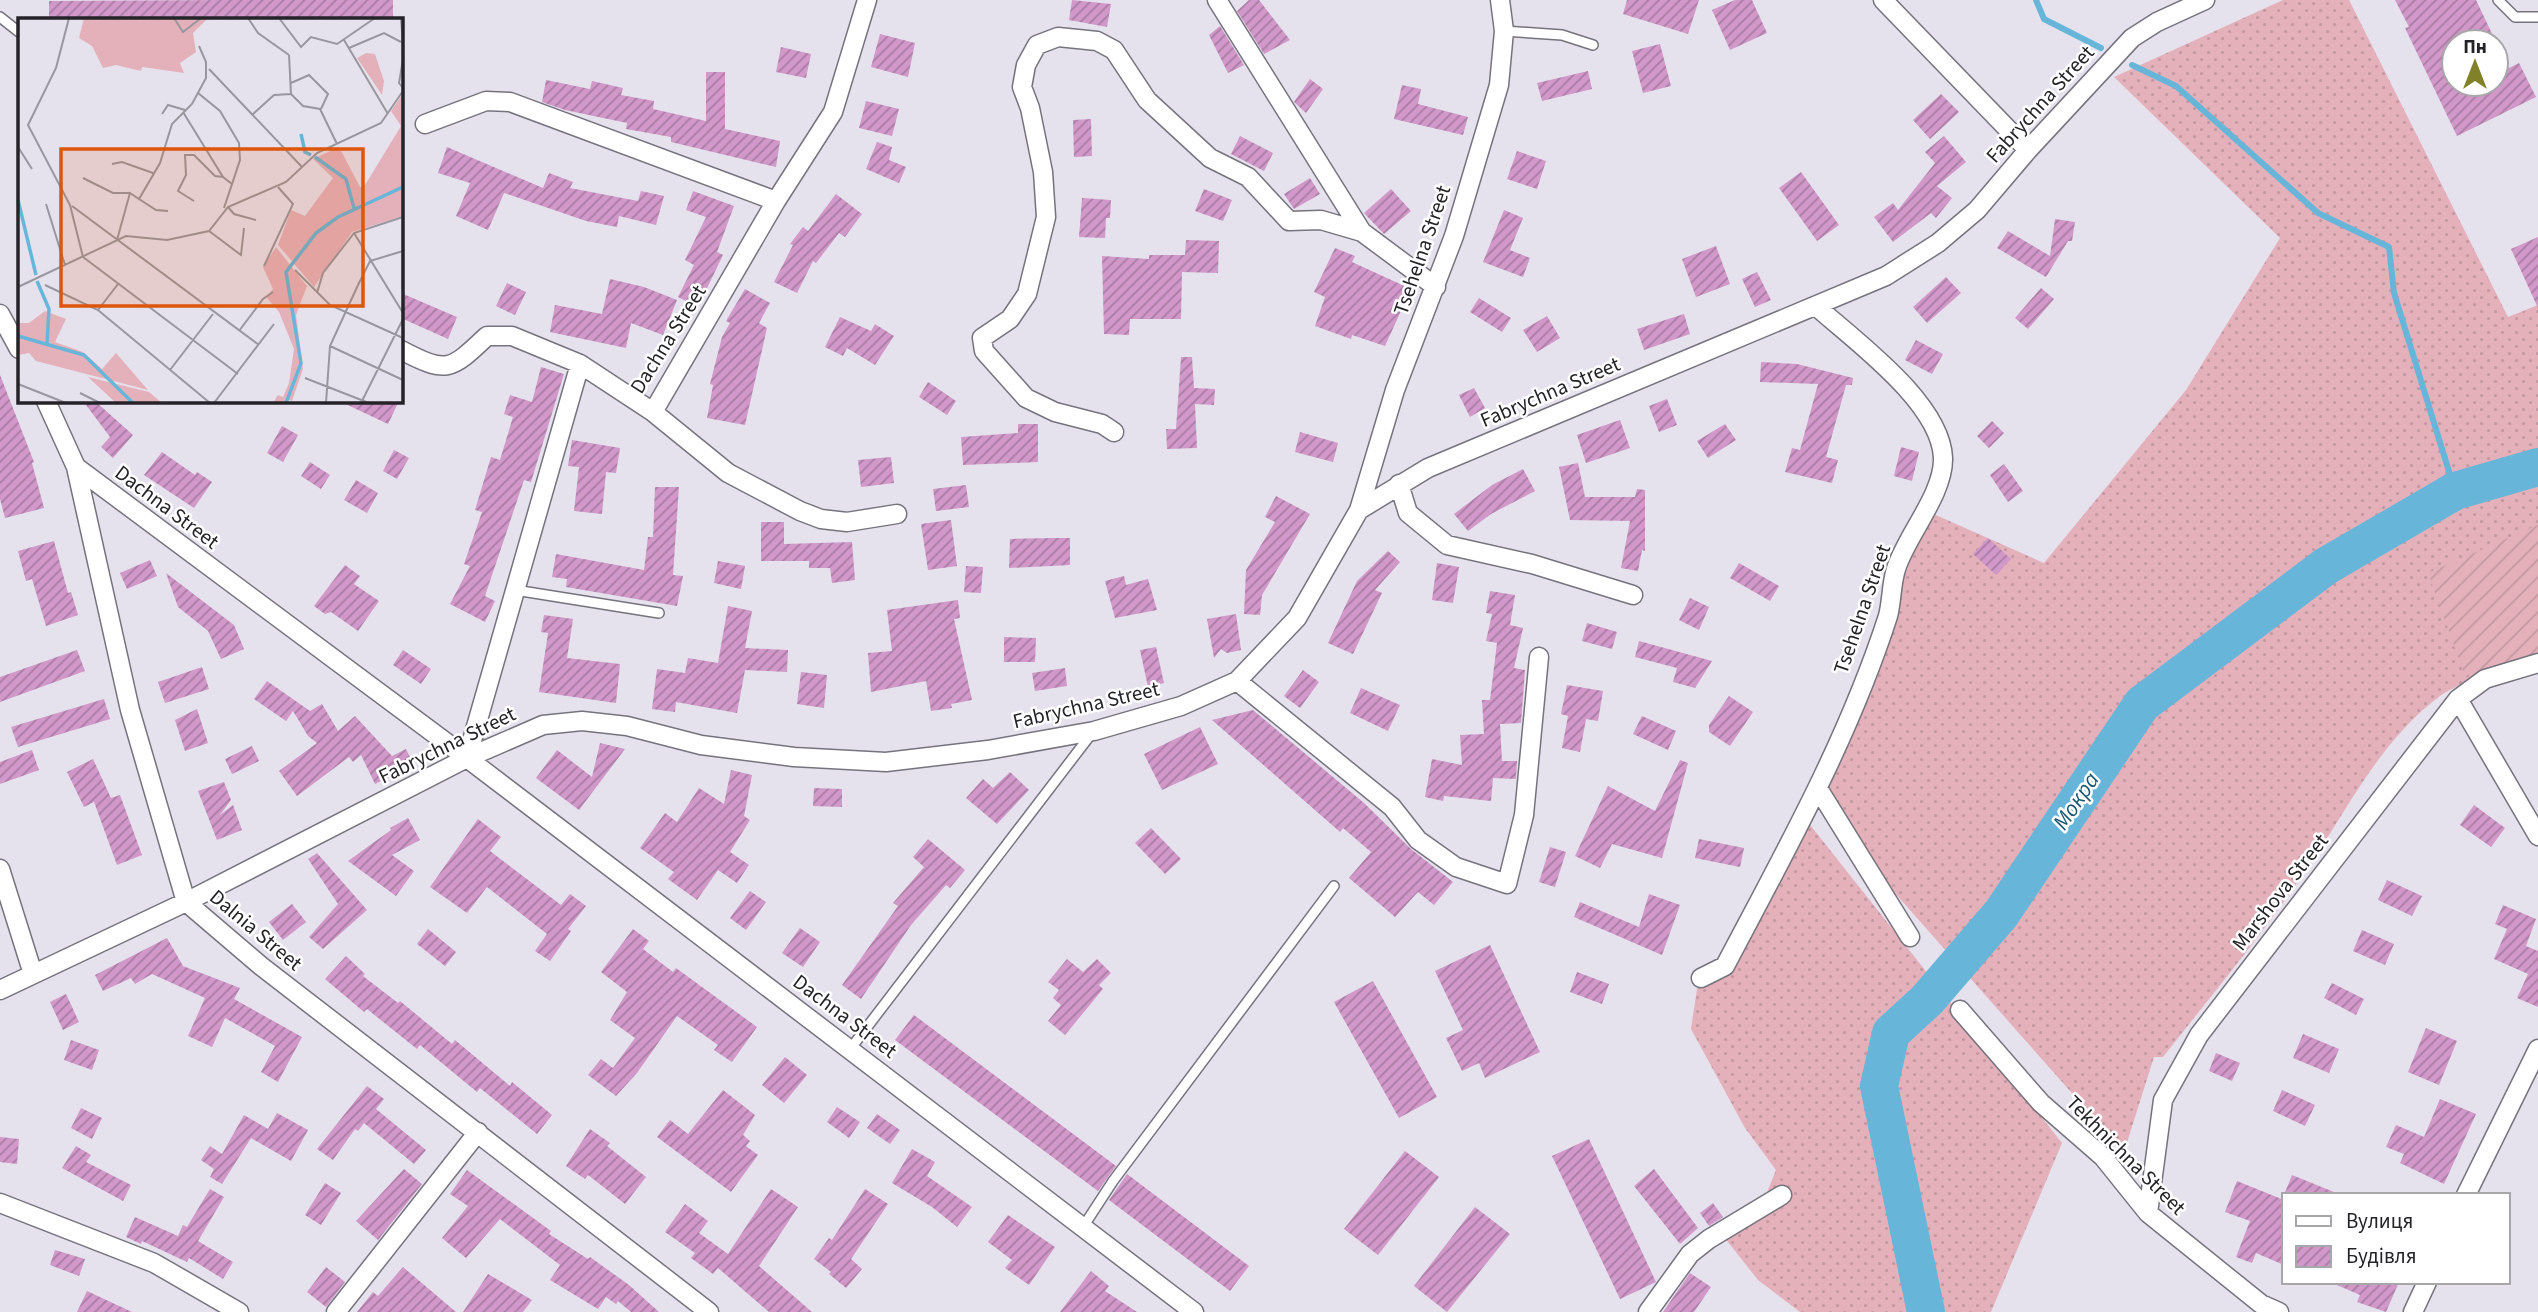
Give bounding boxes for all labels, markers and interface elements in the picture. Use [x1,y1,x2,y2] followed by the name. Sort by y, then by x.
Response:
[18,18,402,402] inset map
[2440,28,2510,98] north arrow
[2463,34,2487,61] text: Пн
[1979,38,2101,170] street label: Fabrychna Street
[1386,181,1458,319] street label: Tsehelna Street
[623,279,713,399] street label: Dachna Street
[1475,349,1625,435] street label: Fabrychna Street
[109,458,225,556] street label: Dachna Street
[1826,540,1898,678] street label: Tsehelna Street
[1010,674,1162,736] street label: Fabrychna Street
[373,699,521,791] street label: Fabrychna Street
[2045,765,2107,837] water label: Мокра
[2225,827,2335,957] street label: Marshova Street
[203,882,309,978] street label: Dalnia Street
[787,967,903,1065] street label: Dachna Street
[2059,1088,2193,1222] street label: Tekhnichna Street
[2282,1193,2510,1284] legend
[2346,1206,2413,1236] text: Вулиця
[2346,1241,2417,1271] text: Будівля

